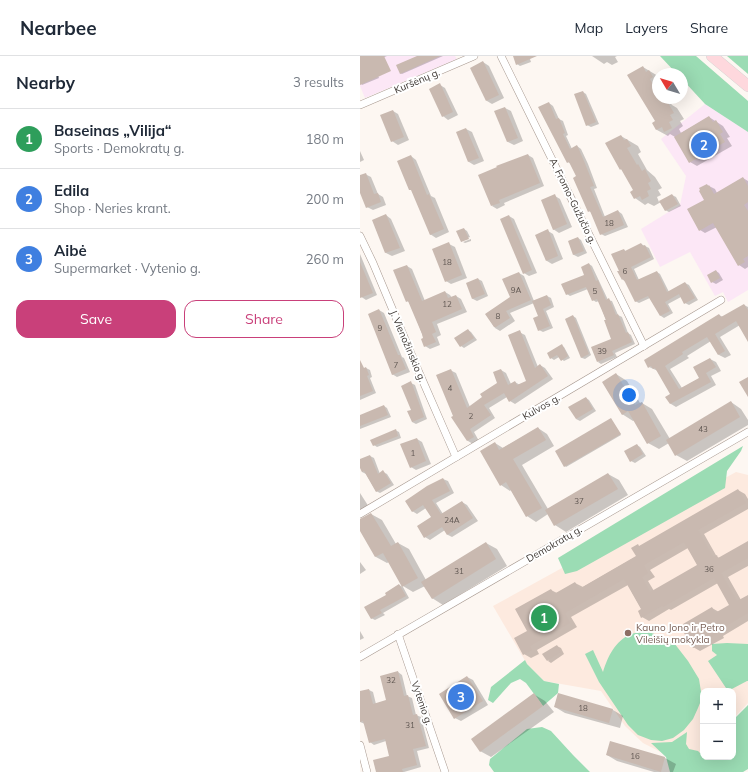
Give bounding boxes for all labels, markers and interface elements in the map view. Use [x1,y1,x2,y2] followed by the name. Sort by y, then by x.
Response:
[20,16,97,40] text: Nearbee
[574,19,603,37] text: Map
[625,19,668,37] text: Layers
[690,19,728,37] text: Share
[392,66,442,96] street label: Kuršėnų g.
[652,68,688,104] north arrow
[16,72,75,93] text: Nearby
[293,74,344,90] text: 3 results
[54,121,171,140] text: Baseinas „Vilija“
[691,130,717,160] pin: 2
[25,131,33,147] text: 1
[306,131,344,147] text: 180 m
[54,140,184,156] text: Sports · Demokratų g.
[547,156,599,246] street label: A. Fromo-Gužučio g.
[54,181,89,200] text: Edila
[25,191,33,207] text: 2
[306,191,344,207] text: 200 m
[54,200,171,216] text: Shop · Neries krant.
[604,218,614,228] house number: 18
[54,241,87,260] text: Aibė
[25,251,33,267] text: 3
[306,251,344,267] text: 260 m
[442,257,452,267] house number: 18
[54,260,201,276] text: Supermarket · Vytenio g.
[623,266,628,276] house number: 6
[511,285,521,295] house number: 9A
[593,286,598,296] house number: 5
[442,299,452,309] house number: 12
[16,300,176,338] button: Save
[184,300,344,338] button: Share
[387,308,429,384] street label: J. Vienožinskio g.
[496,311,501,321] house number: 8
[378,323,383,333] house number: 9
[597,346,607,356] house number: 39
[394,360,399,370] house number: 7
[448,383,453,393] house number: 4
[619,385,639,405] your location
[520,391,562,423] street label: Kulvos g.
[469,411,474,421] house number: 2
[698,424,708,434] house number: 43
[411,448,416,458] house number: 1
[574,496,584,506] house number: 37
[444,515,460,525] house number: 24A
[524,523,584,565] street label: Demokratų g.
[704,564,714,574] house number: 36
[454,566,464,576] house number: 31
[531,603,557,633] pin: 1
[636,621,725,646] place label: Kauno Jono ir Petro Vileišių mokykla
[623,628,633,638] marker: Kauno Jono ir Petro Vileišių mokykla
[386,675,396,685] house number: 32
[408,679,436,727] street label: Vytenio g.
[448,682,474,712] pin: 3
[700,688,736,760] map controls
[700,688,736,724] button: +
[578,703,588,713] house number: 18
[405,720,415,730] house number: 31
[700,724,736,760] button: −
[630,751,640,761] house number: 16

